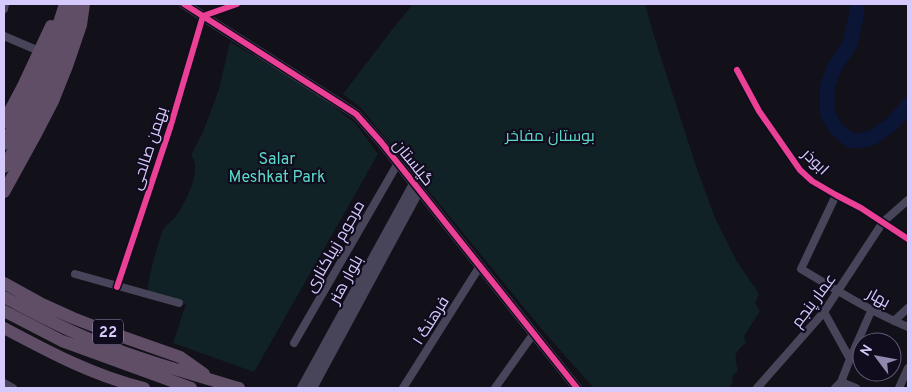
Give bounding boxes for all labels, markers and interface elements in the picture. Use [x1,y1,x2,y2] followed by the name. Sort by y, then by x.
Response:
[127,104,173,193] street label: بهمن صالحی
[504,127,595,147] park label: بوستان مفاخر
[388,136,437,191] street label: گیلستان
[796,144,832,180] street label: ابوذر
[229,150,325,188] park label: Salar Meshkat Park
[301,197,370,297] street label: مرحوم زیباکناری
[325,252,368,309] street label: بلوار هنر
[788,270,841,332] street label: عمار پنجم
[862,284,893,313] street label: بهار
[409,293,454,349] street label: فرهنگ ۱
[93,320,123,344] road number: 22
[852,332,902,382] north arrow
[857,342,877,360] text: N

